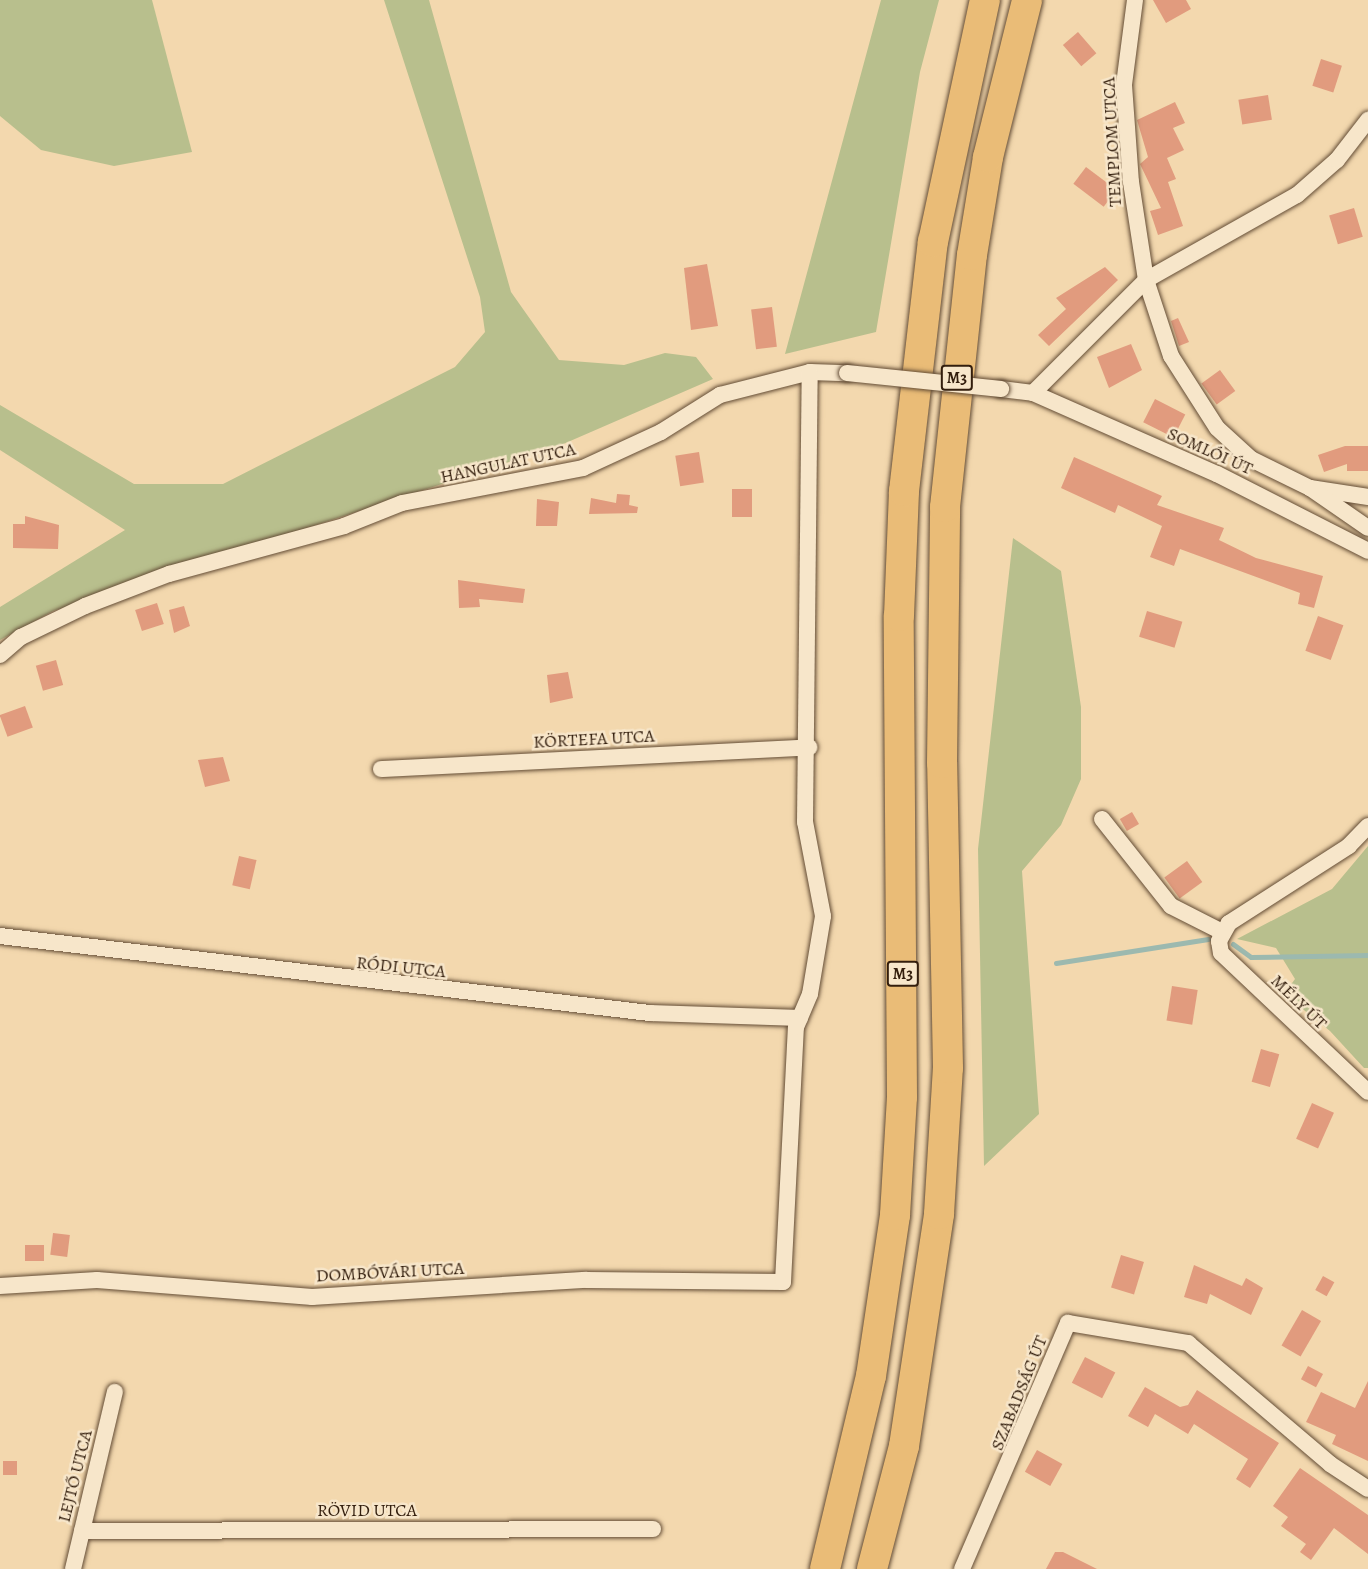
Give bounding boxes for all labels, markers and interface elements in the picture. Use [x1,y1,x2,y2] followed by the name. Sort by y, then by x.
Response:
[1098,77,1126,207] street label: TEMPLOM UTCA
[940,365,974,391] road number: M3
[1164,423,1256,479] street label: SOMLÓI ÚT
[438,438,578,488] street label: HANGULAT UTCA
[533,725,655,753] street label: KÖRTEFA UTCA
[355,952,447,982] street label: RÓDI UTCA
[886,961,920,987] road number: M3
[1266,970,1332,1034] street label: MÉLY ÚT
[315,1257,465,1287] street label: DOMBÓVÁRI UTCA
[986,1333,1052,1453] street label: SZABADSÁG ÚT
[53,1428,97,1524] street label: LEJTŐ UTCA
[317,1499,417,1521] street label: RÖVID UTCA

